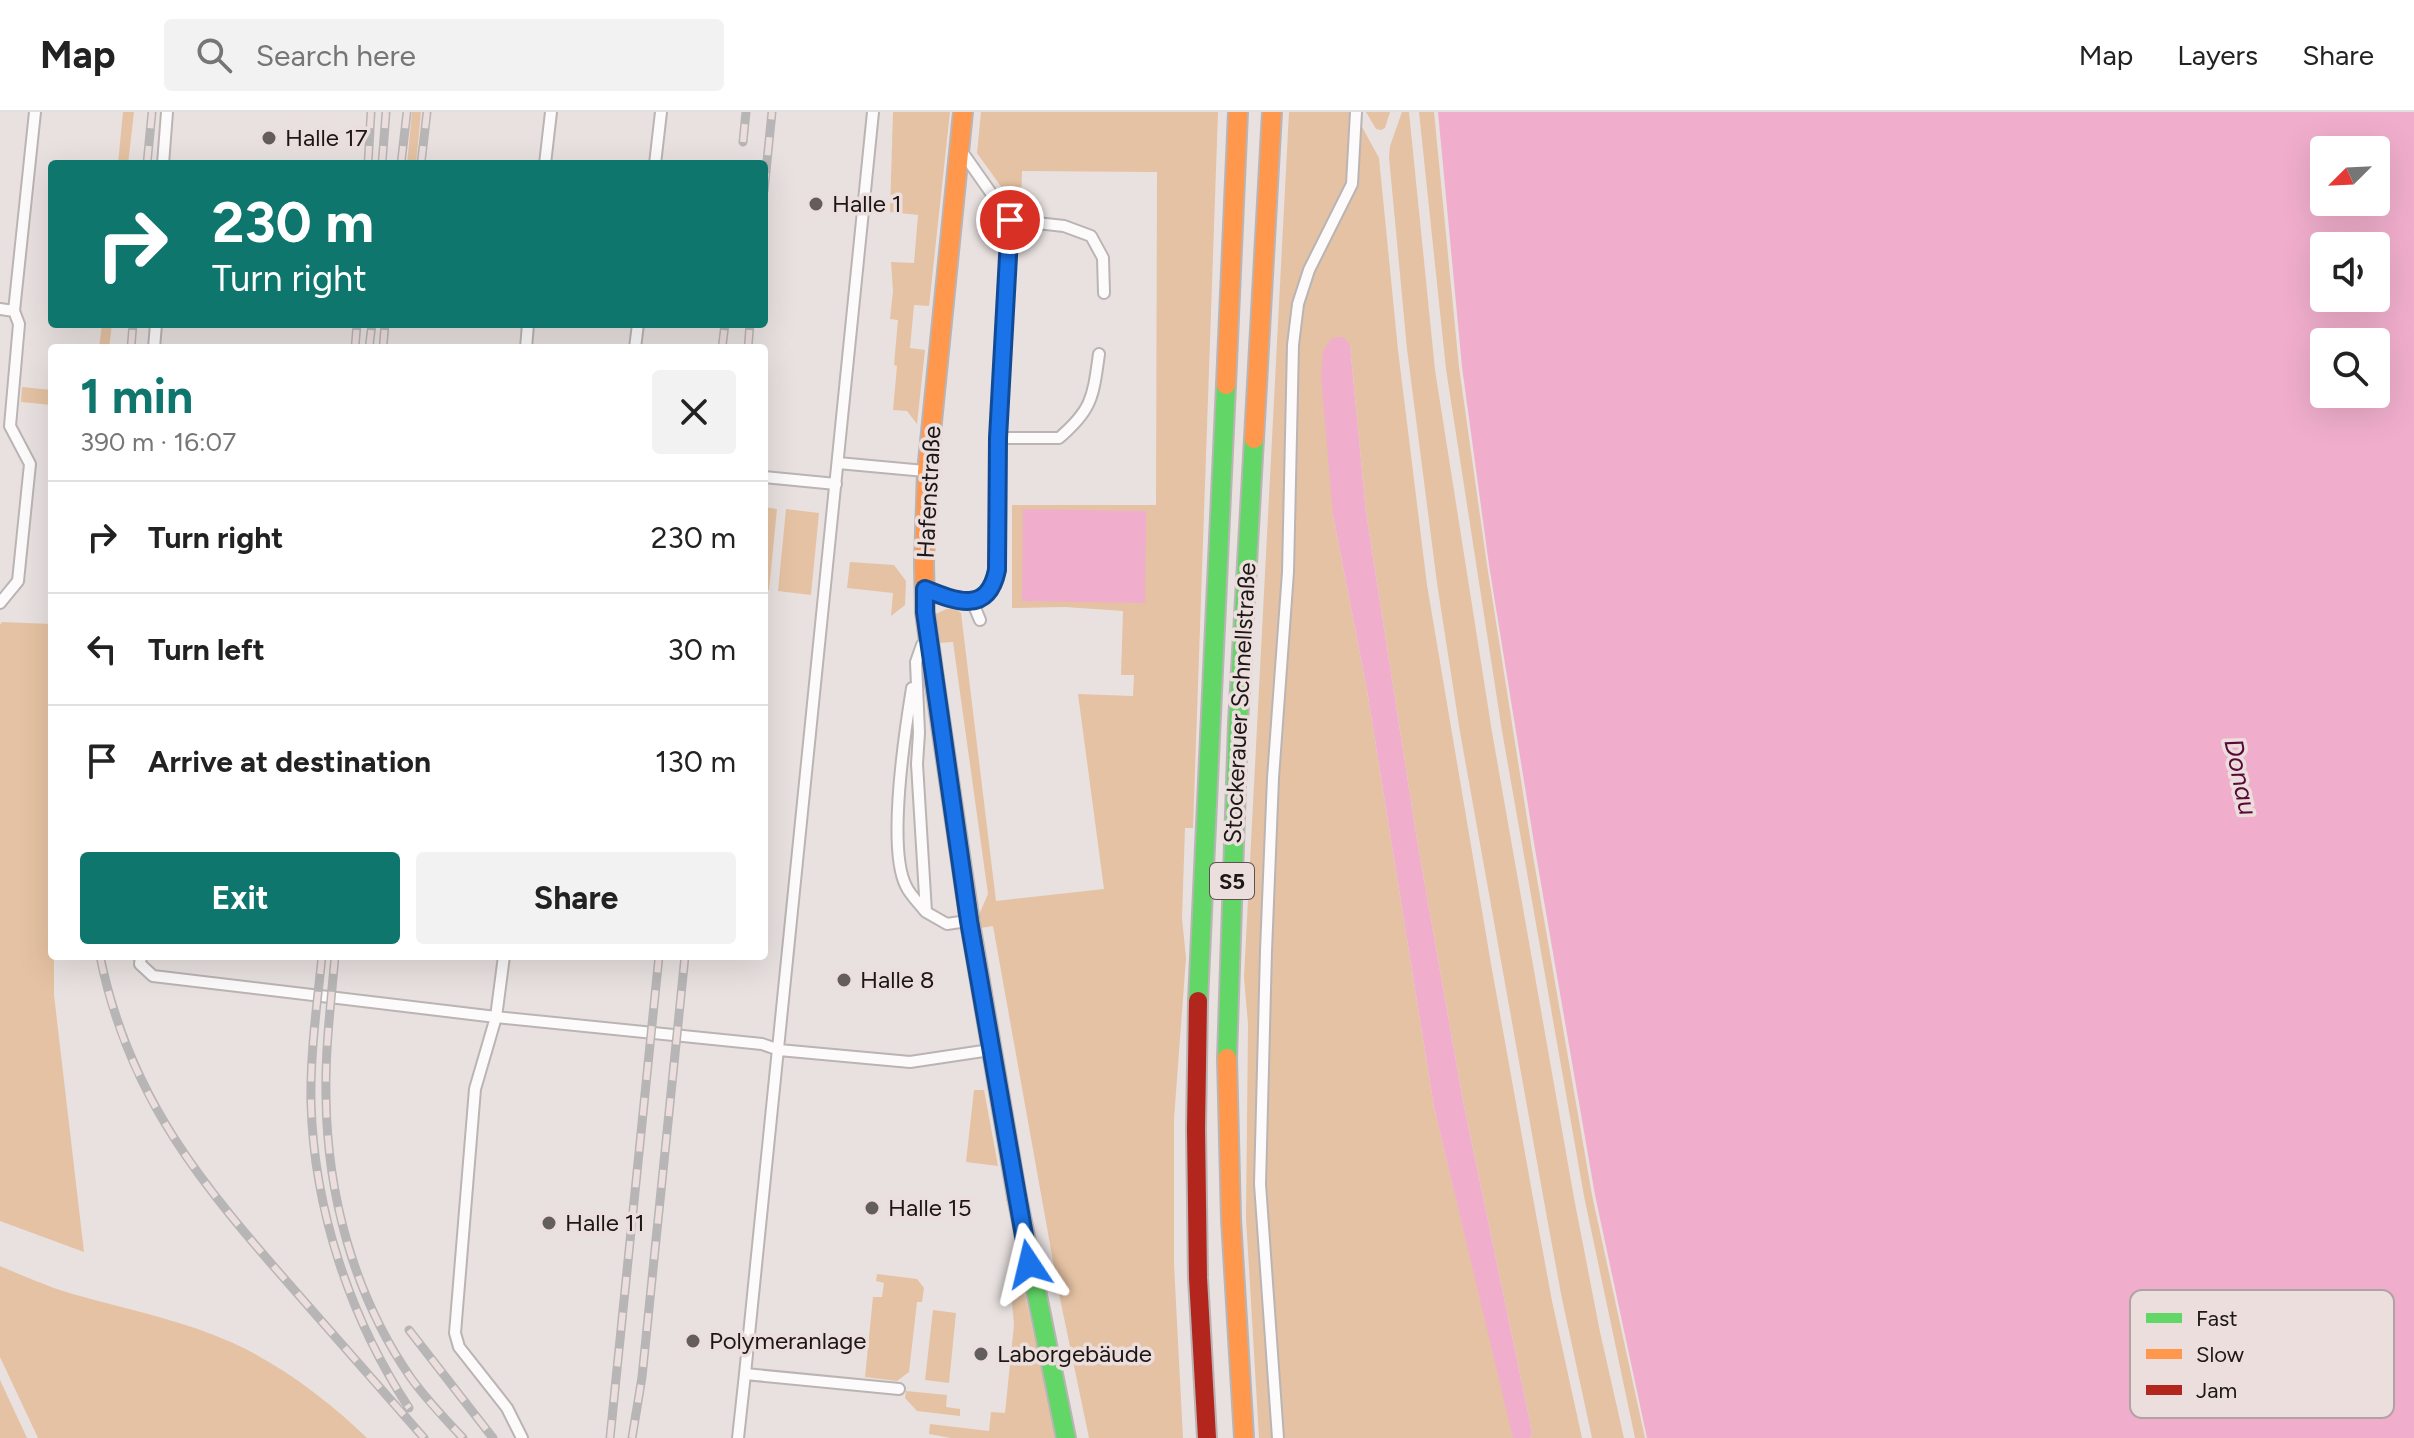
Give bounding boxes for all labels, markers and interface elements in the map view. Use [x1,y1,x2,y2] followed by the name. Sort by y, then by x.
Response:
[164,19,724,91] search box
[40,32,116,78] text: Map
[192,33,236,77] icon: search
[256,37,416,74] text: Search here
[2079,38,2133,72] text: Map
[2177,38,2258,72] text: Layers
[2302,38,2374,72] text: Share
[285,123,368,152] place label: Halle 17
[260,129,278,147] marker: Halle 17
[2310,136,2390,216] north arrow
[2310,136,2390,408] map controls
[976,186,1044,254] pin
[212,189,374,256] text: 230 m
[832,189,902,218] place label: Halle 1
[80,192,184,296] icon: right
[807,195,825,213] marker: Halle 1
[988,198,1032,242] icon: arrive
[2310,232,2390,312] button: sound
[212,257,367,300] text: Turn right
[2310,328,2390,408] button: search
[80,367,193,425] text: 1 min
[652,370,736,454] button: close
[911,425,946,559] street label: Hafenstraße
[80,426,236,458] text: 390 m · 16:07
[80,515,124,559] icon: right
[148,519,283,556] text: Turn right
[651,519,736,556] text: 230 m
[1218,562,1261,844] street label: Stockerauer Schnellstraße
[80,627,124,671] icon: left
[148,631,265,668] text: Turn left
[668,631,736,668] text: 30 m
[2217,736,2265,818] water label: Donau
[80,739,124,783] icon: arrive
[148,743,431,780] text: Arrive at destination
[655,743,736,780] text: 130 m
[80,852,400,944] button: Exit
[416,852,736,944] button: Share
[1210,863,1254,899] road number: S5
[860,965,935,994] place label: Halle 8
[835,971,853,989] marker: Halle 8
[888,1193,972,1222] place label: Halle 15
[863,1199,881,1217] marker: Halle 15
[565,1208,645,1237] place label: Halle 11
[540,1214,558,1232] marker: Halle 11
[987,1222,1071,1306] position arrow
[2130,1290,2394,1418] legend
[2196,1305,2238,1332] text: Fast
[709,1326,866,1355] place label: Polymeranlage
[684,1332,702,1350] marker: Polymeranlage
[997,1339,1152,1368] place label: Laborgebäude
[2196,1341,2245,1368] text: Slow
[972,1345,990,1363] marker: Laborgebäude
[2196,1377,2237,1404] text: Jam

